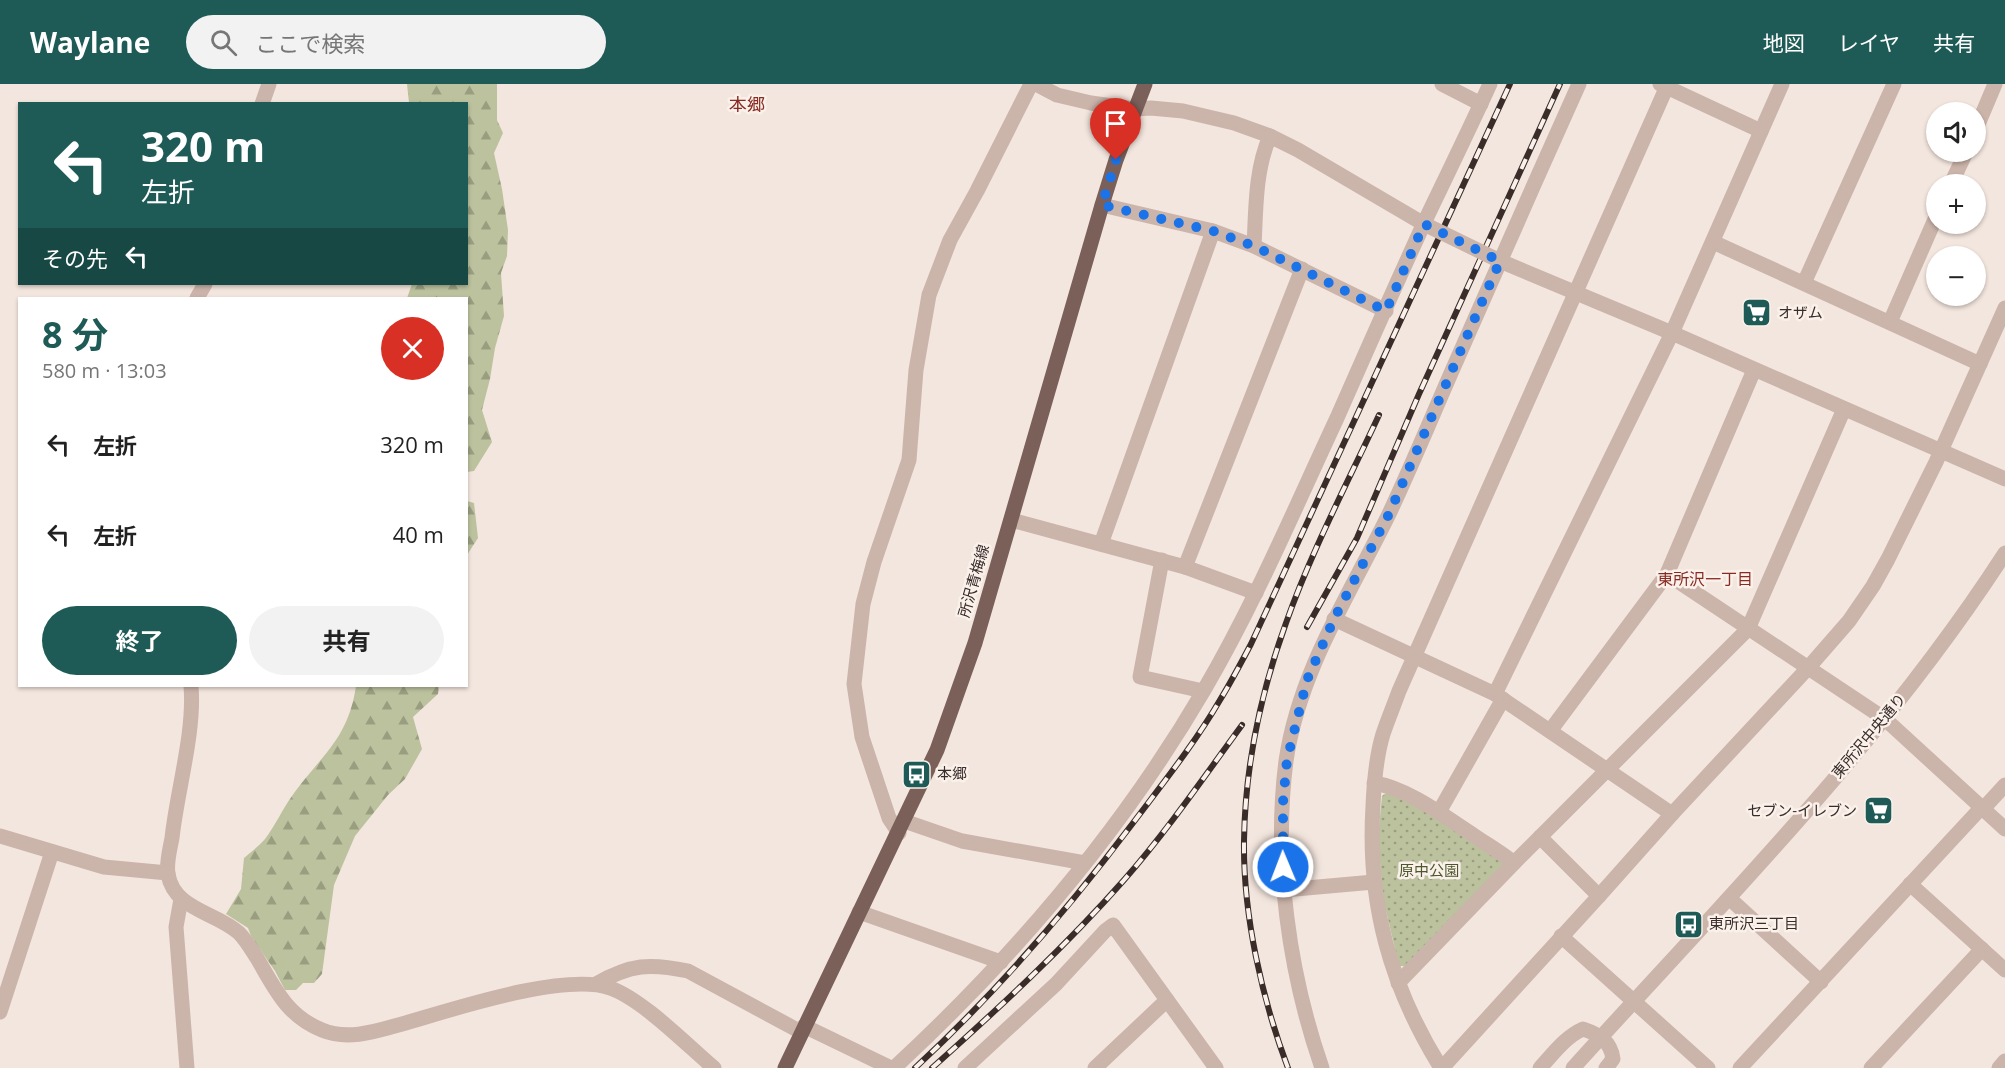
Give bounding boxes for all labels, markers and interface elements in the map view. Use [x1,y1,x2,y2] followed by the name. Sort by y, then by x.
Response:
[186,15,606,69] search box
[30,23,150,61] text: Waylane
[207,26,240,59] icon: search
[255,28,365,58] text: ここで検索
[1763,29,1805,57] text: 地図
[1838,29,1900,57] text: レイヤ
[1933,29,1975,57] text: 共有
[729,92,765,116] district label: 本郷
[1090,98,1141,160] pin
[1926,102,1986,306] map controls
[1926,102,1986,162] button: sound
[1099,107,1132,140] icon: arrive
[141,117,265,174] text: 320 m
[42,126,120,204] icon: left
[141,173,195,210] text: 左折
[1926,174,1986,234] button: +
[120,240,153,273] icon: left
[42,243,108,273] text: その先
[1926,246,1986,306] button: −
[1741,297,1773,329] supermarket icon: オザム
[1778,302,1823,322] place label: オザム
[42,310,108,359] text: 8 分
[381,317,444,380] button: close
[42,357,167,384] text: 580 m · 13:03
[42,428,75,461] icon: left
[380,429,444,459] text: 320 m
[93,430,137,460] text: 左折
[42,518,75,551] icon: left
[393,519,444,549] text: 40 m
[93,520,137,550] text: 左折
[953,542,993,620] street label: 所沢青梅線
[1657,568,1753,590] district label: 東所沢一丁目
[42,606,237,675] button: 終了
[249,606,444,675] button: 共有
[1827,689,1910,782] street label: 東所沢中央通り
[900,758,932,790] bus stop icon: 本郷
[937,763,967,783] place label: 本郷
[1862,795,1894,827] supermarket icon: セブン-イレブン
[1747,800,1857,820] place label: セブン-イレブン
[1251,835,1315,899] position arrow
[1399,860,1459,880] park label: 原中公園
[1672,908,1704,940] bus stop icon: 東所沢三丁目
[1709,913,1799,933] place label: 東所沢三丁目

